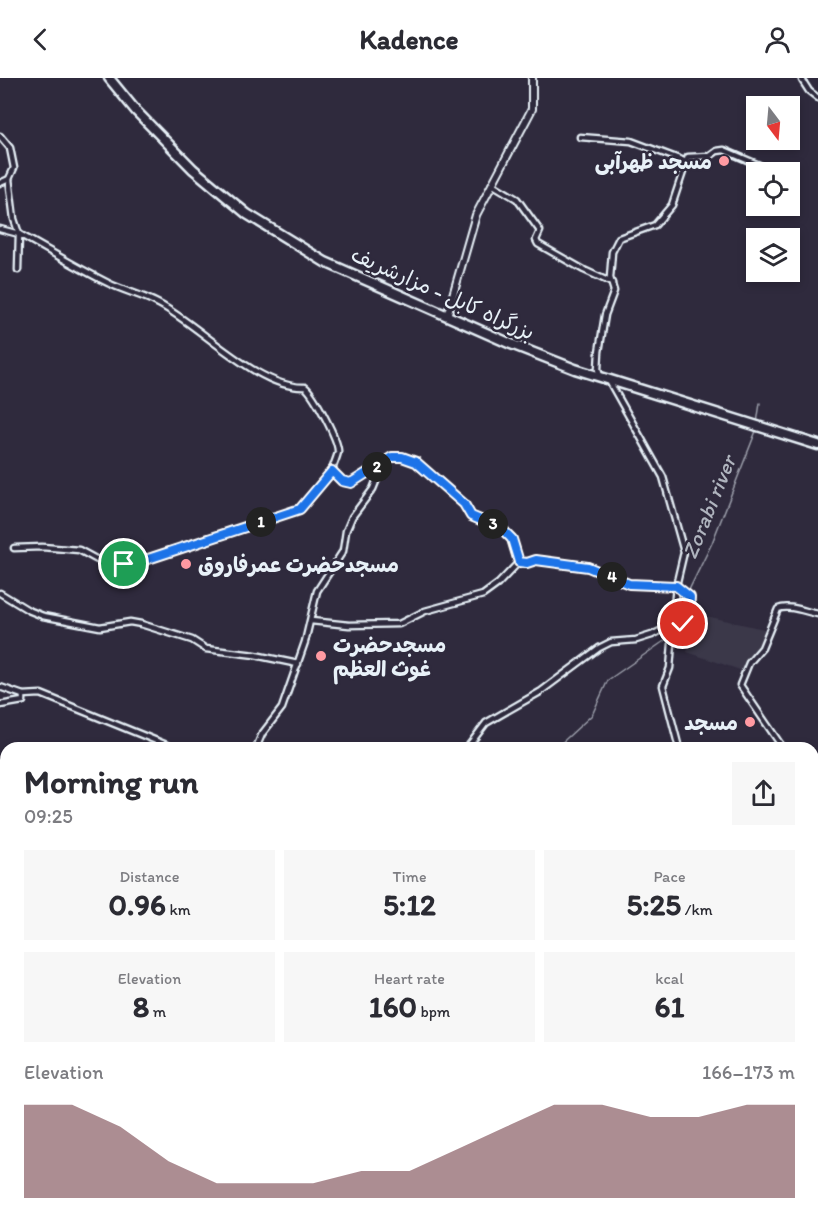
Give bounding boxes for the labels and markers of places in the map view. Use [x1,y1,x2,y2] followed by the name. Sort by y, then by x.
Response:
[595,149,712,175] place label: مسجد ظهرآبی
[717,154,731,168] marker: مسجد ظهرآبی
[362,452,392,482] pin: 2
[246,507,276,537] pin: 1
[478,509,508,539] pin: 3
[98,538,149,589] pin
[198,552,399,577] place label: مسجدحضرت عمرفاروق
[179,557,193,571] marker: مسجدحضرت عمرفاروق
[597,562,627,592] pin: 4
[657,598,708,649] pin
[333,632,446,685] place label: مسجدحضرت غوث العظم
[314,649,328,663] marker: مسجدحضرت غوث العظم
[684,710,738,735] place label: مسجد
[743,715,757,729] marker: مسجد

